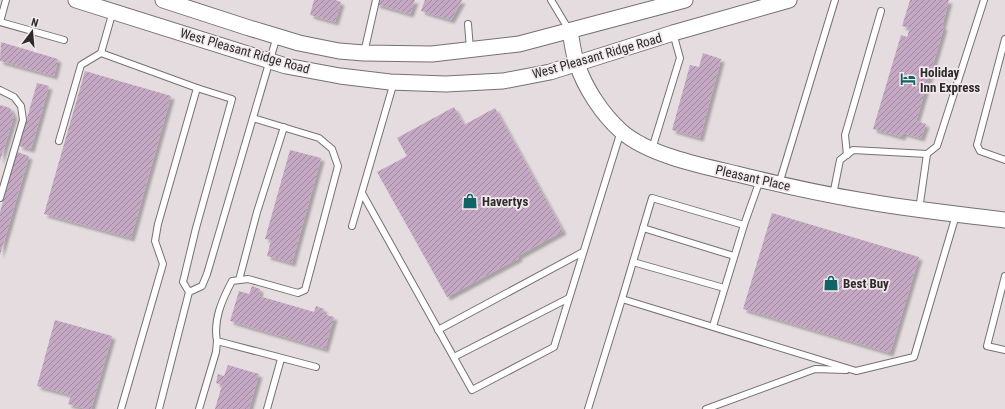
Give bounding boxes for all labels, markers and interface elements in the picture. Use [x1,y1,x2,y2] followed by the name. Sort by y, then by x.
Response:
[12,12,52,52] north arrow
[30,16,40,30] text: N
[178,25,312,77] street label: West Pleasant Ridge Road
[530,30,664,82] street label: West Pleasant Ridge Road
[920,65,980,95] place label: Holiday Inn Express
[899,70,917,88] hotel icon: Holiday Inn Express
[714,162,792,194] street label: Pleasant Place
[461,192,479,210] shop icon: Havertys
[482,194,528,209] place label: Havertys
[822,274,840,292] shop icon: Best Buy
[843,276,889,291] place label: Best Buy

